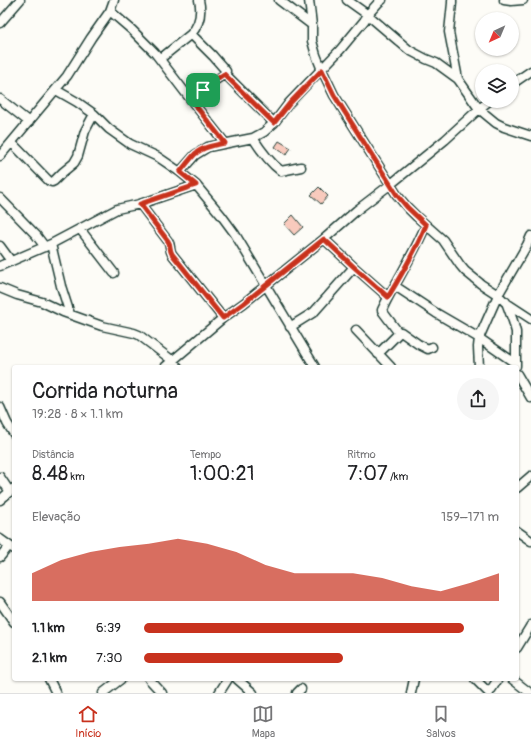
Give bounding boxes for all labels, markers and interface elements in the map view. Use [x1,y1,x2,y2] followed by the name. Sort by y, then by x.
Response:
[475,12,519,56] north arrow
[475,12,519,108] map controls
[475,64,519,108] button: layers
[186,73,220,107] pin
[192,79,214,101] icon: arrive
[32,377,178,405] text: Corrida noturna
[457,378,499,420] button: share
[32,406,123,422] text: 19:28 · 8 × 1.1 km
[32,448,74,461] text: Distância
[190,448,221,461] text: Tempo
[347,448,376,461] text: Ritmo
[32,461,68,486] text: 8.48
[190,461,254,486] text: 1:00:21
[347,461,388,486] text: 7:07
[68,470,85,483] text: km
[388,470,408,483] text: /km
[32,509,81,525] text: Elevação
[441,509,499,525] text: 159–171 m
[32,620,65,636] text: 1.1 km
[96,620,121,636] text: 6:39
[32,650,67,666] text: 2.1 km
[96,650,122,666] text: 7:30
[75,703,101,740] tab: Início
[252,703,275,740] tab: Mapa
[426,703,456,740] tab: Salvos

